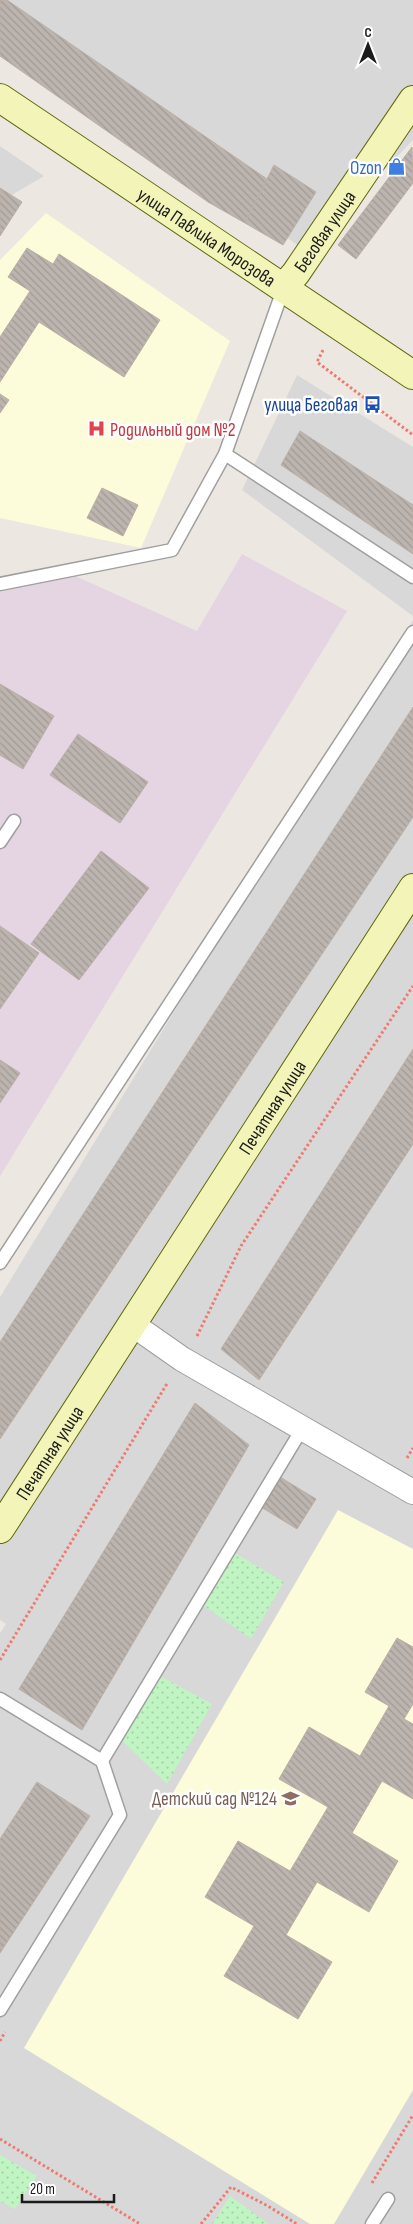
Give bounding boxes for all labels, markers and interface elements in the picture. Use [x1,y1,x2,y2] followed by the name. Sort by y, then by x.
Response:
[343,20,393,70] north arrow
[364,24,372,41] text: С
[350,157,382,180] place label: Ozon
[386,157,406,177] shop icon: Ozon
[132,183,280,293] street label: улица Павлика Морозова
[290,187,361,277] street label: Беговая улица
[264,394,358,417] place label: улица Беговая
[362,394,382,414] bus stop icon: улица Беговая
[86,419,106,439] hospital icon: Родильный дом №2
[110,419,236,442] place label: Родильный дом №2
[234,1056,312,1159] street label: Печатная улица
[12,1402,89,1505] street label: Печатная улица
[152,1788,277,1811] place label: Детский сад №124
[281,1788,301,1808] school or university icon: Детский сад №124
[22,2172,115,2204] scale bar
[30,2180,55,2199] text: 20 m

